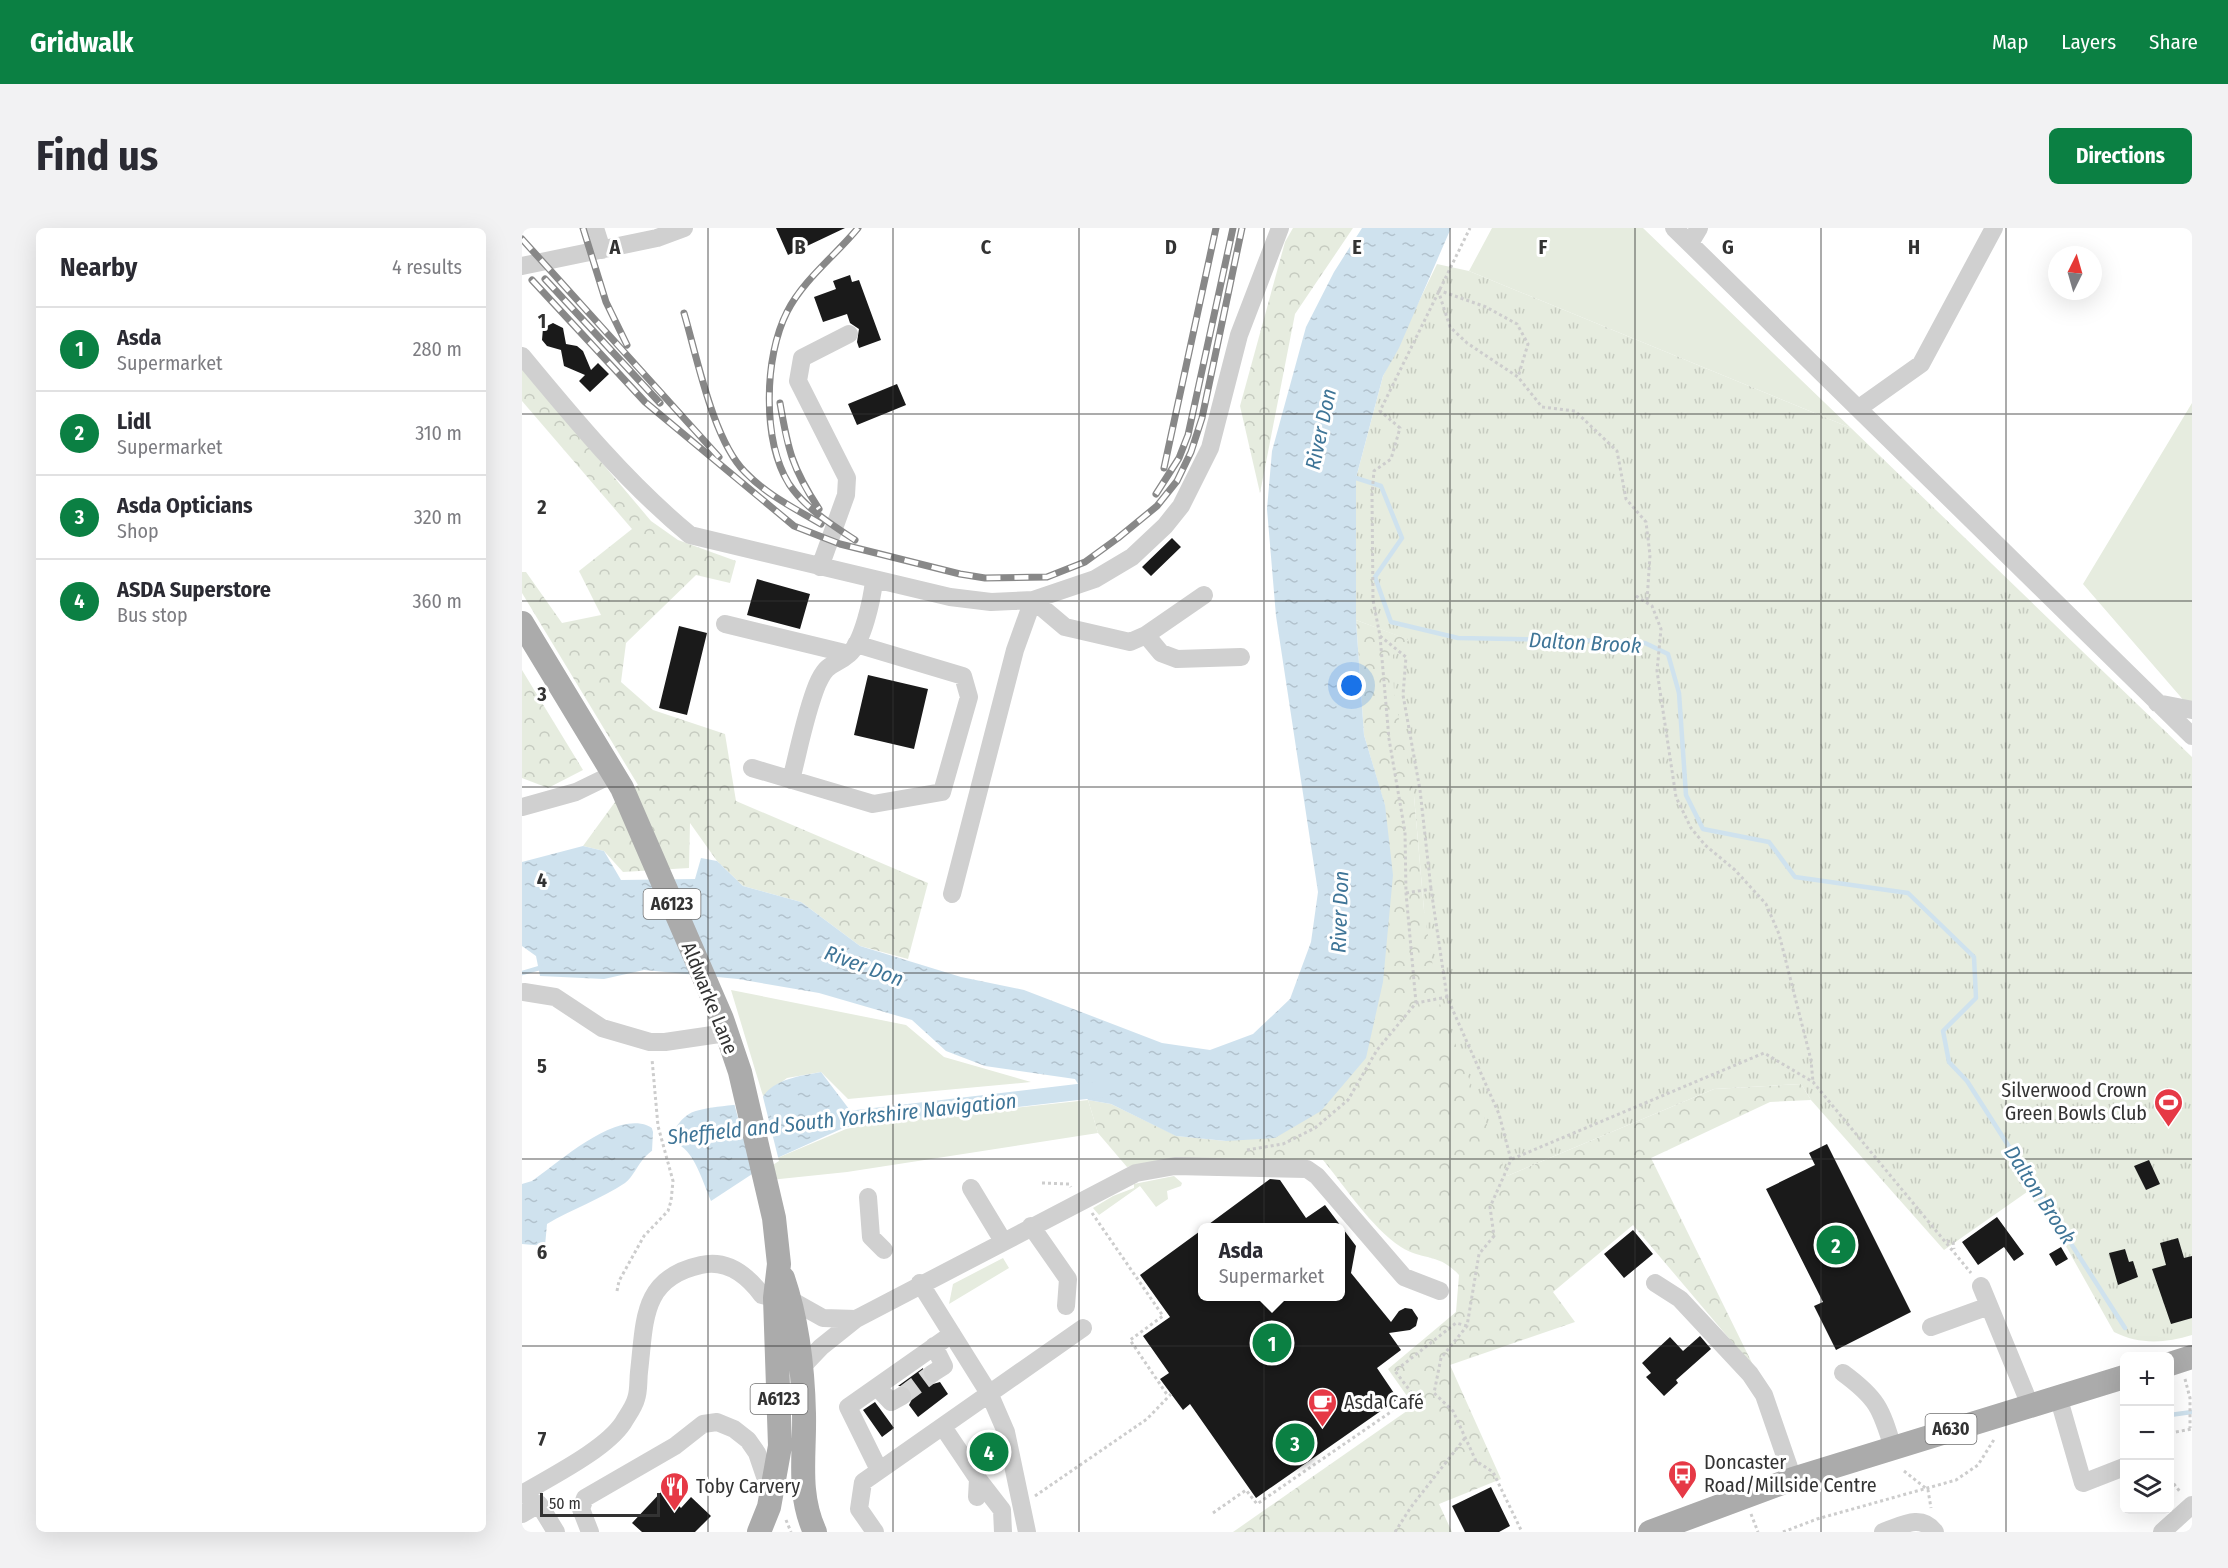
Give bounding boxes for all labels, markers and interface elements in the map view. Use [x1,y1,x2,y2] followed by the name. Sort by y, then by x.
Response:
[30,26,134,59] text: Gridwalk
[1992,29,2028,55] text: Map
[2061,29,2116,55] text: Layers
[2149,29,2198,55] text: Share
[2049,128,2192,184] button: Directions
[36,131,158,181] text: Find us
[609,235,622,259] text: A
[794,235,806,259] text: B
[981,235,992,259] text: C
[1165,235,1177,259] text: D
[1352,235,1362,259] text: E
[1539,235,1548,259] text: F
[1722,235,1734,259] text: G
[1908,235,1920,259] text: H
[2048,246,2102,300] north arrow
[60,252,137,283] text: Nearby
[392,255,462,279] text: 4 results
[538,309,546,333] text: 1
[117,324,162,351] text: Asda
[75,337,84,361] text: 1
[413,337,462,361] text: 280 m
[117,351,223,375] text: Supermarket
[1300,386,1342,472] water label: River Don
[117,408,151,435] text: Lidl
[75,421,84,445] text: 2
[415,421,462,445] text: 310 m
[117,435,223,459] text: Supermarket
[117,492,253,519] text: Asda Opticians
[536,495,547,519] text: 2
[75,505,84,529] text: 3
[414,505,462,529] text: 320 m
[117,519,159,543] text: Shop
[117,576,271,603] text: ASDA Superstore
[74,589,85,613] text: 4
[413,589,462,613] text: 360 m
[117,603,188,627] text: Bus stop
[1528,627,1642,659] water label: Dalton Brook
[1337,671,1366,700] your location
[536,682,547,706] text: 3
[537,868,547,892] text: 4
[1326,870,1354,954] water label: River Don
[644,889,700,919] road number: A6123
[677,938,743,1058] street label: Aldwarke Lane
[821,940,907,992] water label: River Don
[537,1054,547,1078] text: 5
[2001,1078,2147,1125] place label: Silverwood Crown Green Bowls Club
[2152,1086,2184,1128] sports icon: Silverwood Crown Green Bowls Club
[665,1088,1018,1150] water label: Sheffield and South Yorkshire Navigation
[1998,1141,2082,1249] water label: Dalton Brook
[1816,1222,1856,1268] pin: 2
[1198,1223,1345,1301] popup
[1219,1237,1263,1264] text: Asda
[537,1240,547,1264] text: 6
[1219,1264,1324,1288] text: Supermarket
[1252,1320,1292,1366] pin: 1
[2120,1352,2174,1514] map controls
[2120,1352,2174,1406] button: +
[750,1384,808,1414] road number: A6123
[1307,1386,1339,1428] cafe icon: Asda Café
[1344,1390,1424,1414] place label: Asda Café
[2120,1406,2174,1460] button: −
[1926,1414,1976,1444] road number: A630
[1276,1420,1314,1466] pin: 3
[538,1427,547,1451] text: 7
[970,1430,1008,1474] pin: 4
[1704,1450,1877,1497] place label: Doncaster Road/Millside Centre
[1667,1458,1699,1500] bus stop icon: Doncaster Road/Millside Centre
[2120,1460,2174,1514] button: layers
[659,1470,691,1512] restaurant icon: Toby Carvery
[696,1474,800,1498] place label: Toby Carvery
[540,1490,660,1518] scale bar
[549,1494,581,1513] text: 50 m

